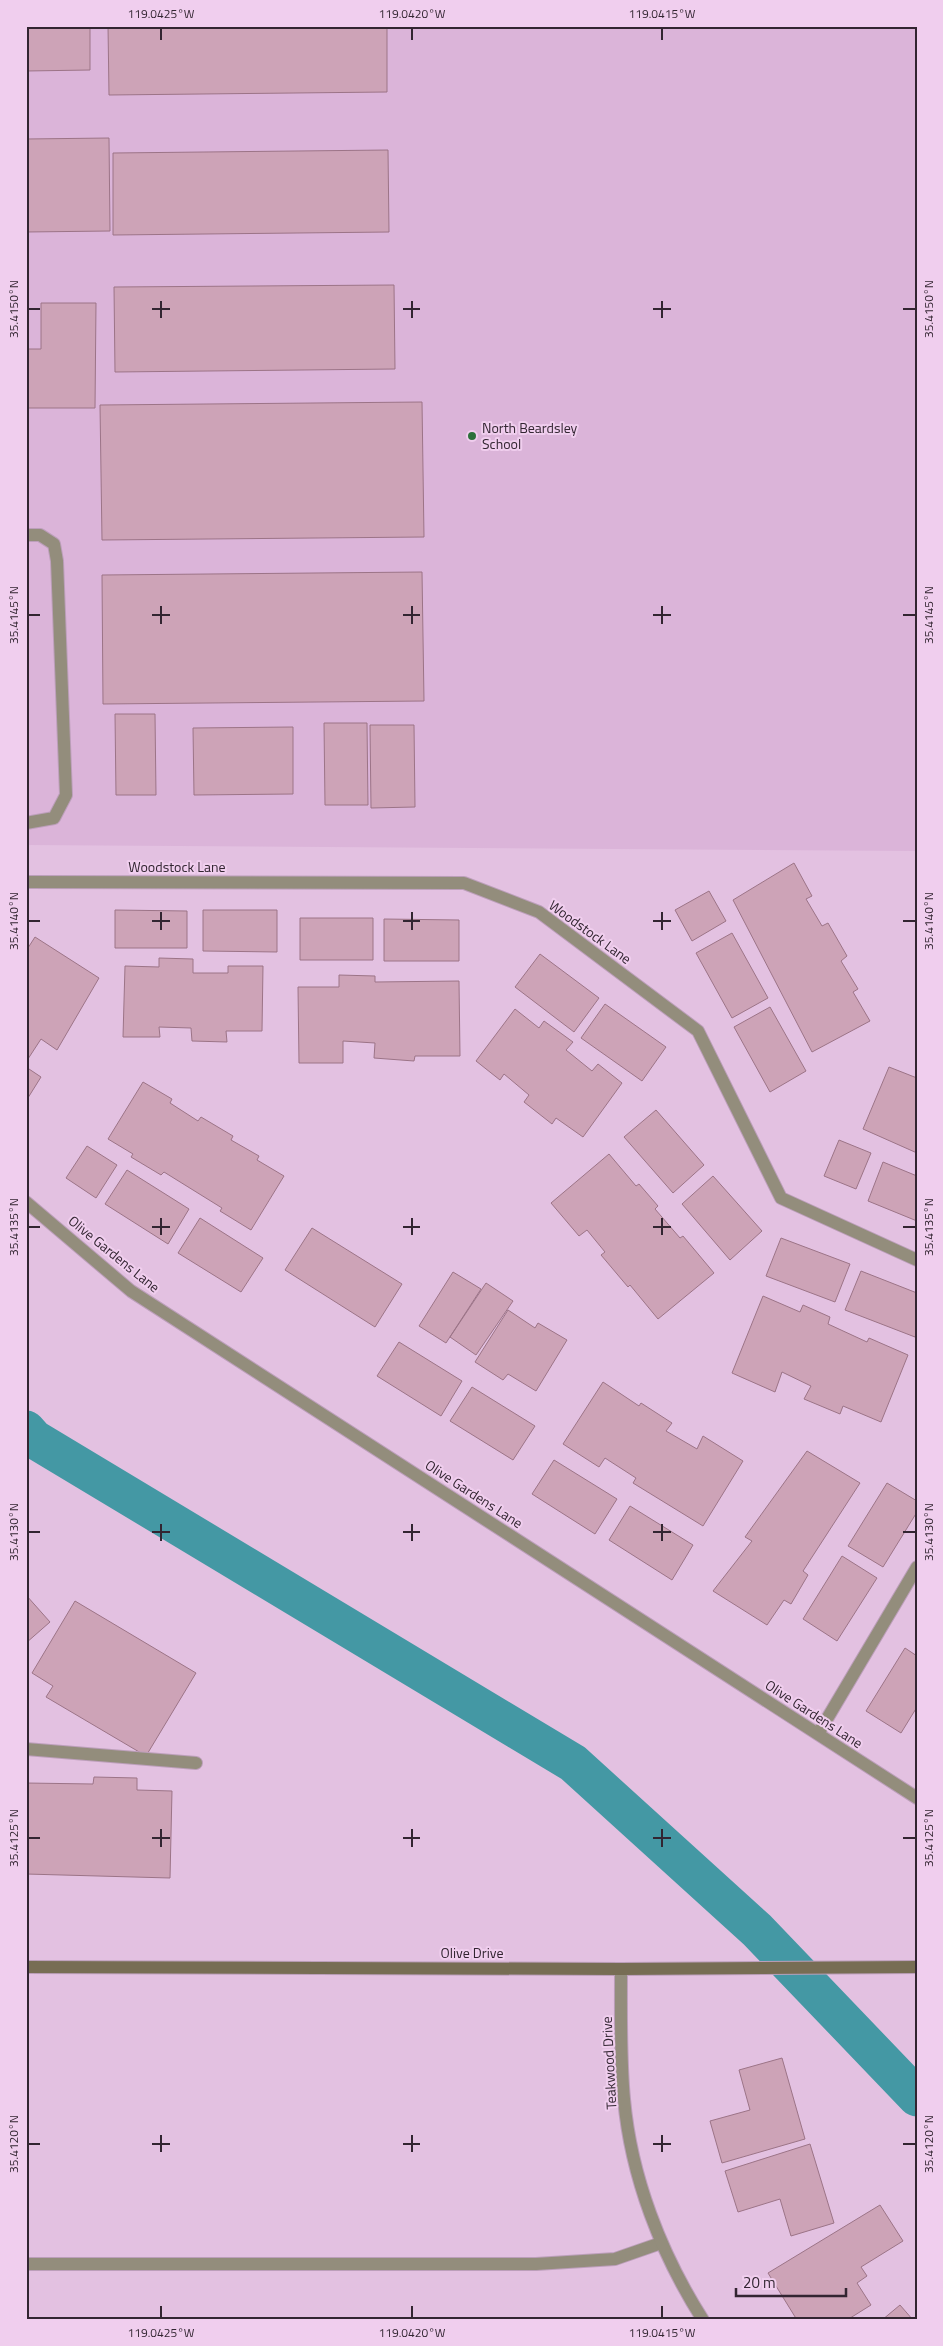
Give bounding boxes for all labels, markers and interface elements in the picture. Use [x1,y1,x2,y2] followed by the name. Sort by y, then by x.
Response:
[128,4,195,23] text: 119.0425°W
[379,4,446,23] text: 119.0420°W
[629,4,696,23] text: 119.0415°W
[4,280,23,338] text: 35.4150°N
[919,280,938,338] text: 35.4150°N
[482,417,578,454] place label: North Beardsley School
[466,430,478,442] marker: North Beardsley School
[4,586,23,644] text: 35.4145°N
[919,586,938,644] text: 35.4145°N
[128,856,226,877] street label: Woodstock Lane
[4,892,23,950] text: 35.4140°N
[919,892,938,950] text: 35.4140°N
[545,894,636,969] street label: Woodstock Lane
[4,1198,23,1256] text: 35.4135°N
[919,1198,938,1256] text: 35.4135°N
[64,1210,165,1297] street label: Olive Gardens Lane
[421,1454,527,1533] street label: Olive Gardens Lane
[4,1503,23,1561] text: 35.4130°N
[919,1503,938,1561] text: 35.4130°N
[761,1674,867,1753] street label: Olive Gardens Lane
[4,1809,23,1867] text: 35.4125°N
[919,1809,938,1867] text: 35.4125°N
[441,1942,503,1963] street label: Olive Drive
[596,2016,621,2110] street label: Teakwood Drive
[4,2115,23,2173] text: 35.4120°N
[919,2115,938,2173] text: 35.4120°N
[736,2266,846,2298] scale bar
[743,2271,776,2294] text: 20 m
[128,2323,195,2342] text: 119.0425°W
[379,2323,446,2342] text: 119.0420°W
[629,2323,696,2342] text: 119.0415°W

